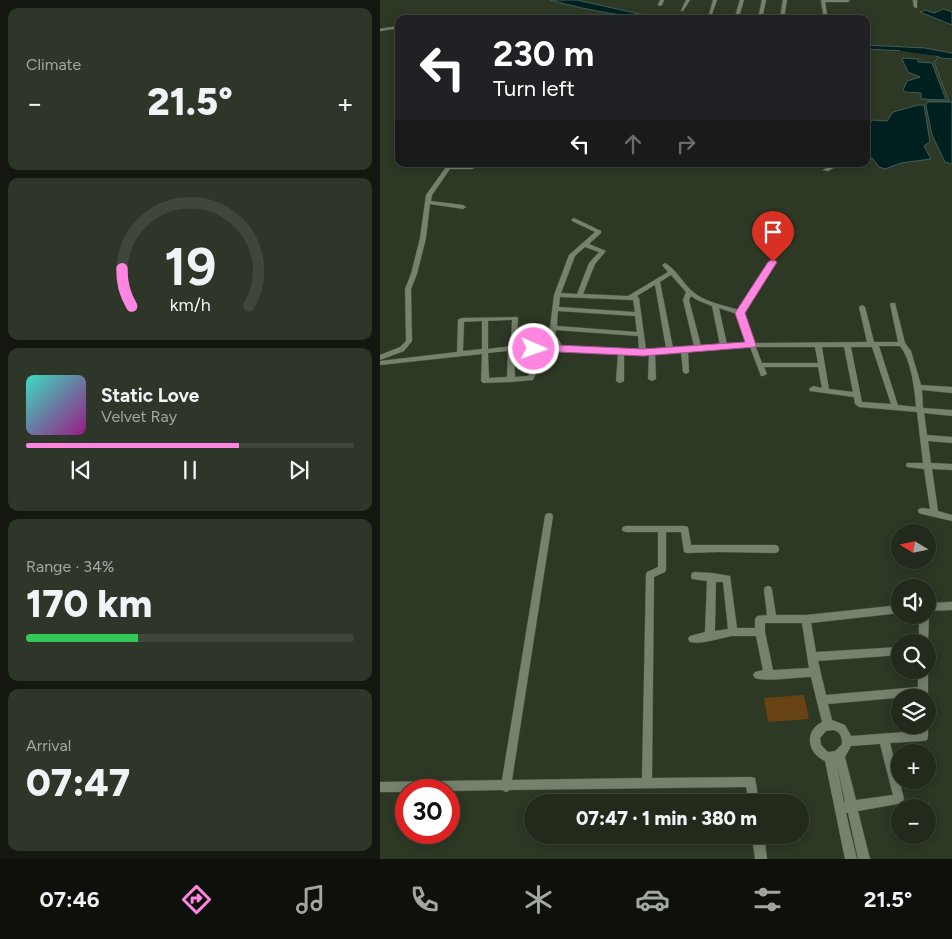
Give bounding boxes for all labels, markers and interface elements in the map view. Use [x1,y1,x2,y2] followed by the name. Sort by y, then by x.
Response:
[493,33,594,75] text: 230 m
[410,35,475,100] icon: left
[26,55,81,74] text: Climate
[493,75,575,102] text: Turn left
[147,79,233,125] text: 21.5°
[26,86,43,120] text: −
[337,86,354,120] text: +
[566,130,594,158] icon: left
[619,130,647,158] icon: ahead
[672,130,700,158] icon: right
[752,211,794,262] pin
[759,218,787,246] icon: arrive
[164,236,216,298] text: 19
[170,294,210,315] text: km/h
[507,322,559,374] position arrow
[101,384,199,407] text: Static Love
[101,407,177,426] text: Velvet Ray
[67,456,95,484] icon: previous
[176,456,204,484] icon: pause
[285,456,313,484] icon: next
[891,524,936,569] north arrow
[891,524,936,844] map controls
[26,557,114,576] text: Range · 34%
[891,579,936,624] button: sound
[26,581,152,627] text: 170 km
[891,634,936,679] button: search
[891,689,936,734] button: layers
[26,736,71,755] text: Arrival
[891,744,936,789] button: +
[26,760,130,806] text: 07:47
[395,779,460,844] speed limit sign: 30
[891,799,936,844] button: −
[576,807,757,830] text: 07:47 · 1 min · 380 m
[179,882,214,917] icon: directions
[293,882,328,917] icon: music
[407,882,442,917] icon: phone
[521,882,556,917] icon: climate
[635,882,670,917] icon: car
[750,882,785,917] icon: filters
[40,886,99,913] text: 07:46
[864,886,912,913] text: 21.5°

